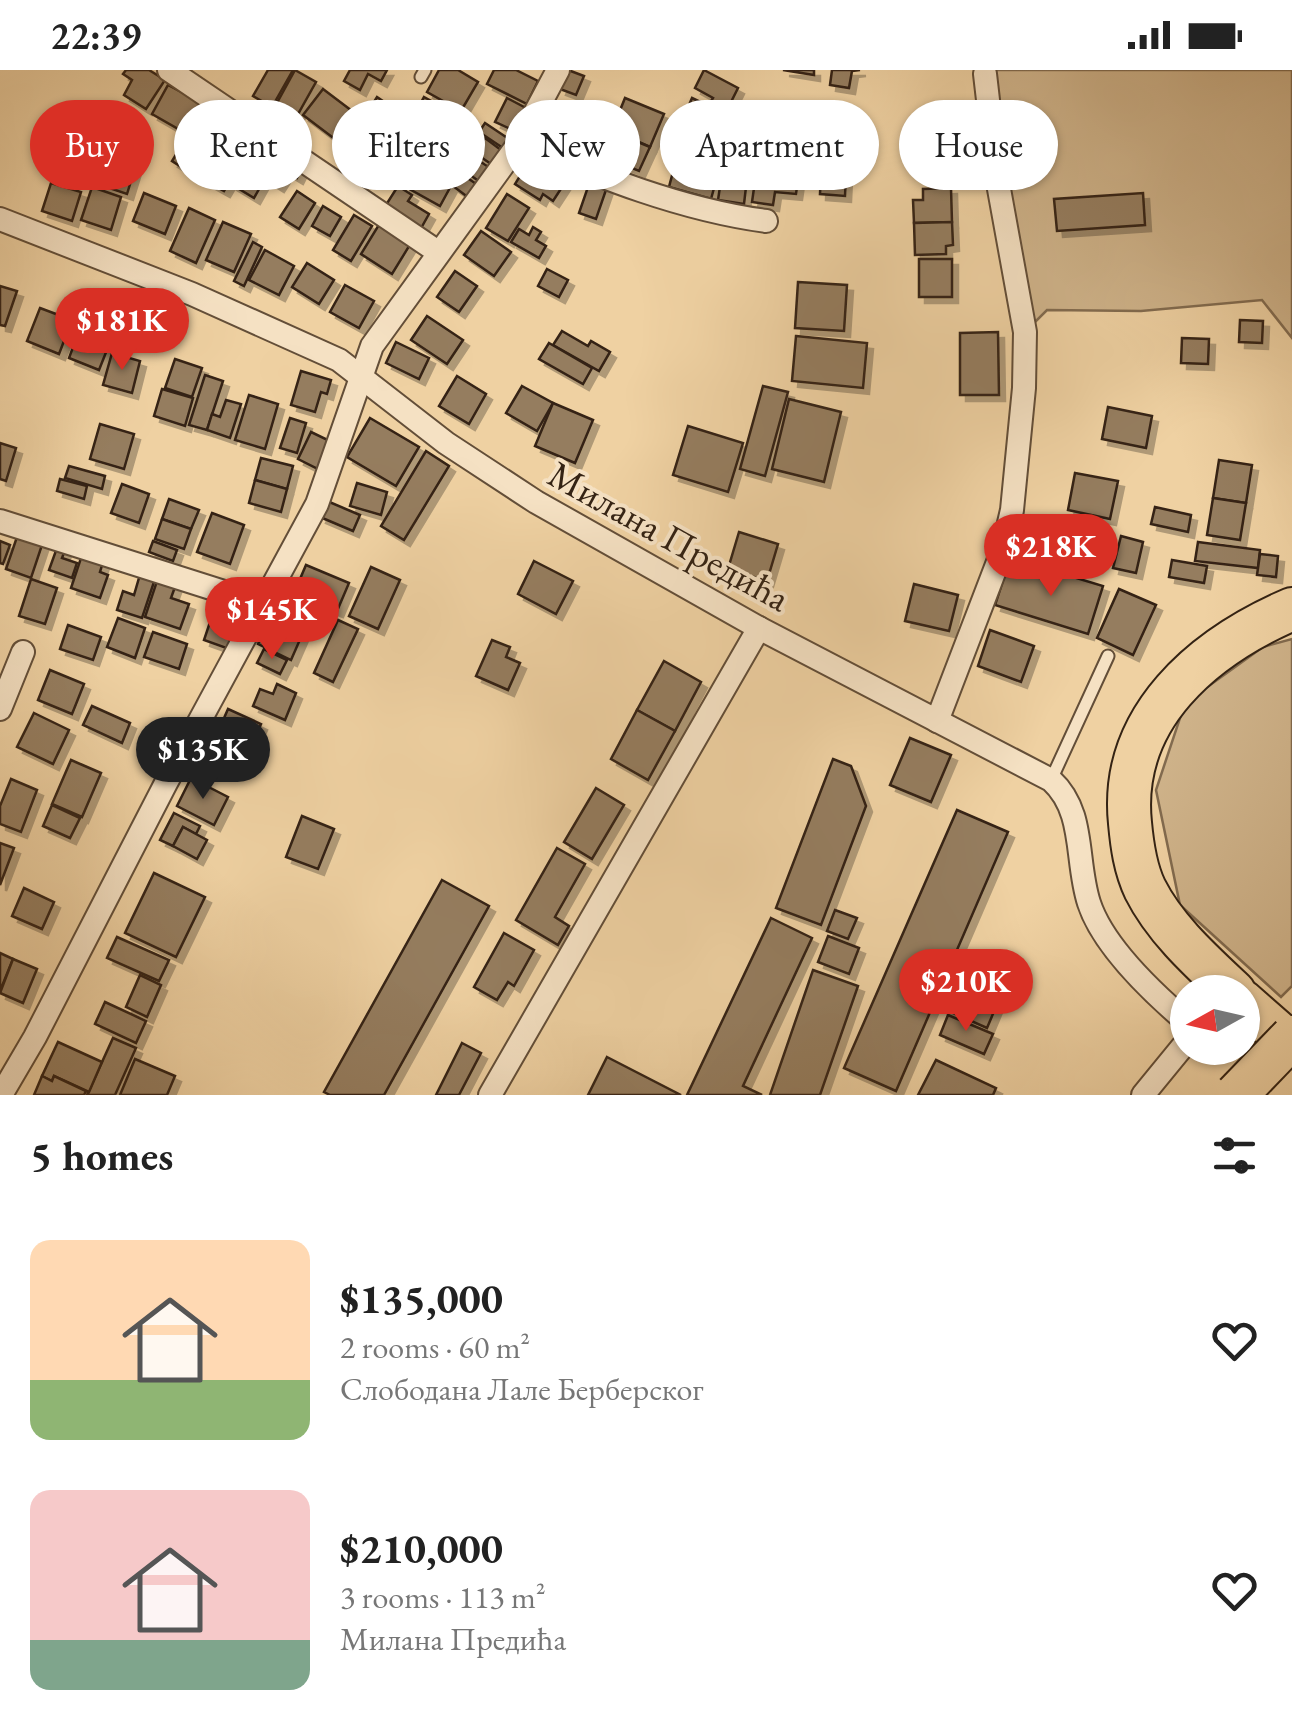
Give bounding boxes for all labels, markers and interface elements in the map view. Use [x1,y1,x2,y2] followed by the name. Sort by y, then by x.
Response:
[50,11,141,60] text: 22:39
[30,100,154,190] chip: Buy
[174,100,312,190] chip: Rent
[332,100,485,190] chip: Filters
[505,100,640,190] chip: New
[660,100,879,190] chip: Apartment
[899,100,1058,190] chip: House
[52,288,192,373] pin: $181K
[77,299,167,341] text: $181K
[540,449,799,622] street label: Милана Предића
[981,514,1121,599] pin: $218K
[1006,525,1096,567] text: $218K
[202,577,342,662] pin: $145K
[227,588,317,630] text: $145K
[133,717,273,802] pin: $135K
[158,728,248,770] text: $135K
[896,949,1036,1034] pin: $210K
[921,960,1011,1002] text: $210K
[1170,975,1260,1065] north arrow
[1170,975,1260,1065] map controls
[30,1128,173,1183] text: 5 homes
[1207,1128,1262,1183] icon: filters
[340,1271,503,1326] text: $135,000
[110,1280,230,1400] icon: home
[1207,1313,1262,1368] icon: heart
[340,1326,530,1368] text: 2 rooms · 60 m²
[340,1368,704,1410] text: Слободана Лале Берберског
[340,1521,503,1576] text: $210,000
[110,1530,230,1650] icon: home
[1207,1563,1262,1618] icon: heart
[340,1576,546,1618] text: 3 rooms · 113 m²
[340,1618,566,1660] text: Милана Предића

